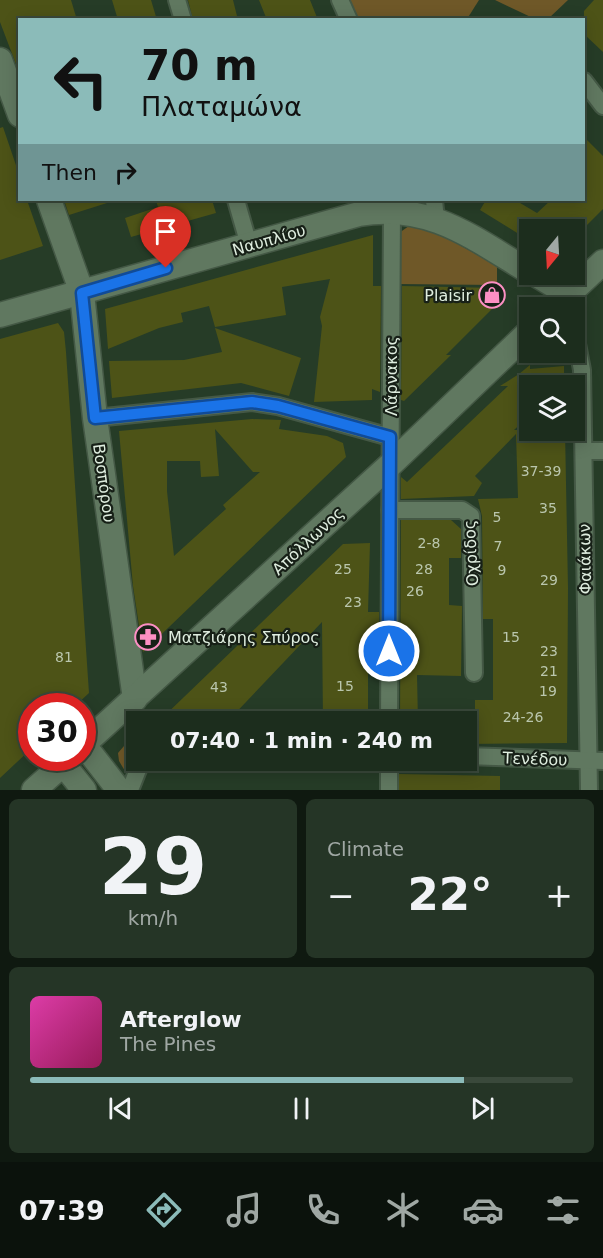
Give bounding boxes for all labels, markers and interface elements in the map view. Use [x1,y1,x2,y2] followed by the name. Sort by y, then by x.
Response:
[141,41,258,90] text: 70 m
[42,42,120,120] icon: left
[141,91,302,122] text: Πλαταμώνα
[109,156,142,189] icon: right
[42,160,97,185] text: Then
[140,206,191,268] pin
[149,215,182,248] icon: arrive
[519,219,585,285] north arrow
[519,219,585,441] map controls
[230,220,308,260] street label: Ναυπλίου
[477,280,507,310] shop icon: Plaisir
[424,286,472,305] place label: Plaisir
[519,297,585,363] button: search
[382,336,401,416] street label: Λάρνακος
[519,375,585,441] button: layers
[89,442,119,524] street label: Βοσπόρου
[521,463,561,479] house number: 37-39
[539,500,557,516] house number: 35
[268,503,348,579] street label: Απόλλωνος
[493,509,501,525] house number: 5
[460,519,482,587] street label: Οχρίδος
[575,523,595,595] street label: Φαιάκων
[418,535,440,551] house number: 2-8
[494,538,502,554] house number: 7
[334,561,352,577] house number: 25
[415,561,433,577] house number: 28
[498,562,506,578] house number: 9
[540,572,558,588] house number: 29
[406,583,424,599] house number: 26
[344,594,362,610] house number: 23
[357,619,421,683] position arrow
[133,622,163,652] pharmacy icon: Ματζιάρης Σπύρος
[168,628,320,647] place label: Ματζιάρης Σπύρος
[502,629,520,645] house number: 15
[540,643,558,659] house number: 23
[55,649,73,665] house number: 81
[540,663,558,679] house number: 21
[336,678,354,694] house number: 15
[210,679,228,695] house number: 43
[539,683,557,699] house number: 19
[18,693,96,771] speed limit sign: 30
[503,709,543,725] house number: 24-26
[170,728,433,753] text: 07:40 · 1 min · 240 m
[501,748,568,770] street label: Τενέδου
[99,822,207,912] text: 29
[327,837,404,861] text: Climate
[407,868,493,921] text: 22°
[327,876,355,915] text: −
[545,876,573,915] text: +
[128,906,178,930] text: km/h
[120,1007,242,1032] text: Afterglow
[120,1032,216,1056] text: The Pines
[104,1092,137,1125] icon: previous
[285,1092,318,1125] icon: pause
[466,1092,499,1125] icon: next
[143,1189,185,1231] icon: directions
[223,1189,265,1231] icon: music
[302,1189,344,1231] icon: phone
[382,1189,424,1231] icon: climate
[462,1189,504,1231] icon: car
[542,1189,584,1231] icon: filters
[19,1195,105,1226] text: 07:39

